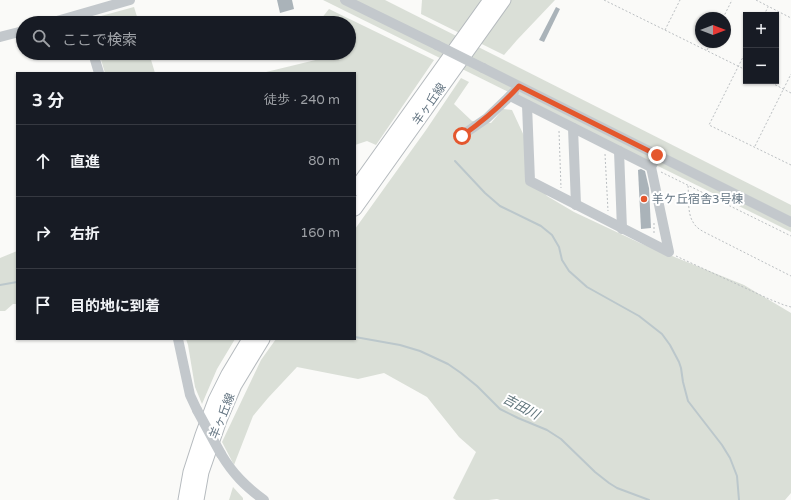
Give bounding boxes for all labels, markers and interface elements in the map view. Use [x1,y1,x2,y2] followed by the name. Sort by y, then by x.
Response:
[695,12,731,48] north arrow
[743,12,779,84] map controls
[743,12,779,48] button: +
[16,16,356,60] search box
[30,27,52,49] icon: search
[62,31,137,49] text: ここで検索
[743,48,779,84] button: −
[409,80,449,128] street label: 羊ヶ丘線
[32,90,64,111] text: 3 分
[264,92,340,108] text: 徒歩 · 240 m
[453,127,471,145] route start
[648,146,666,164] route end
[32,150,54,172] icon: ahead
[70,153,100,171] text: 直進
[308,153,340,169] text: 80 m
[652,192,744,206] place label: 羊ケ丘宿舎3号棟
[639,194,649,204] marker: 羊ケ丘宿舎3号棟
[32,222,54,244] icon: right
[70,225,100,243] text: 右折
[300,225,340,241] text: 160 m
[32,294,54,316] icon: arrive
[70,297,160,315] text: 目的地に到着
[207,391,237,441] street label: 羊ヶ丘線
[500,391,544,424] water label: 吉田川

